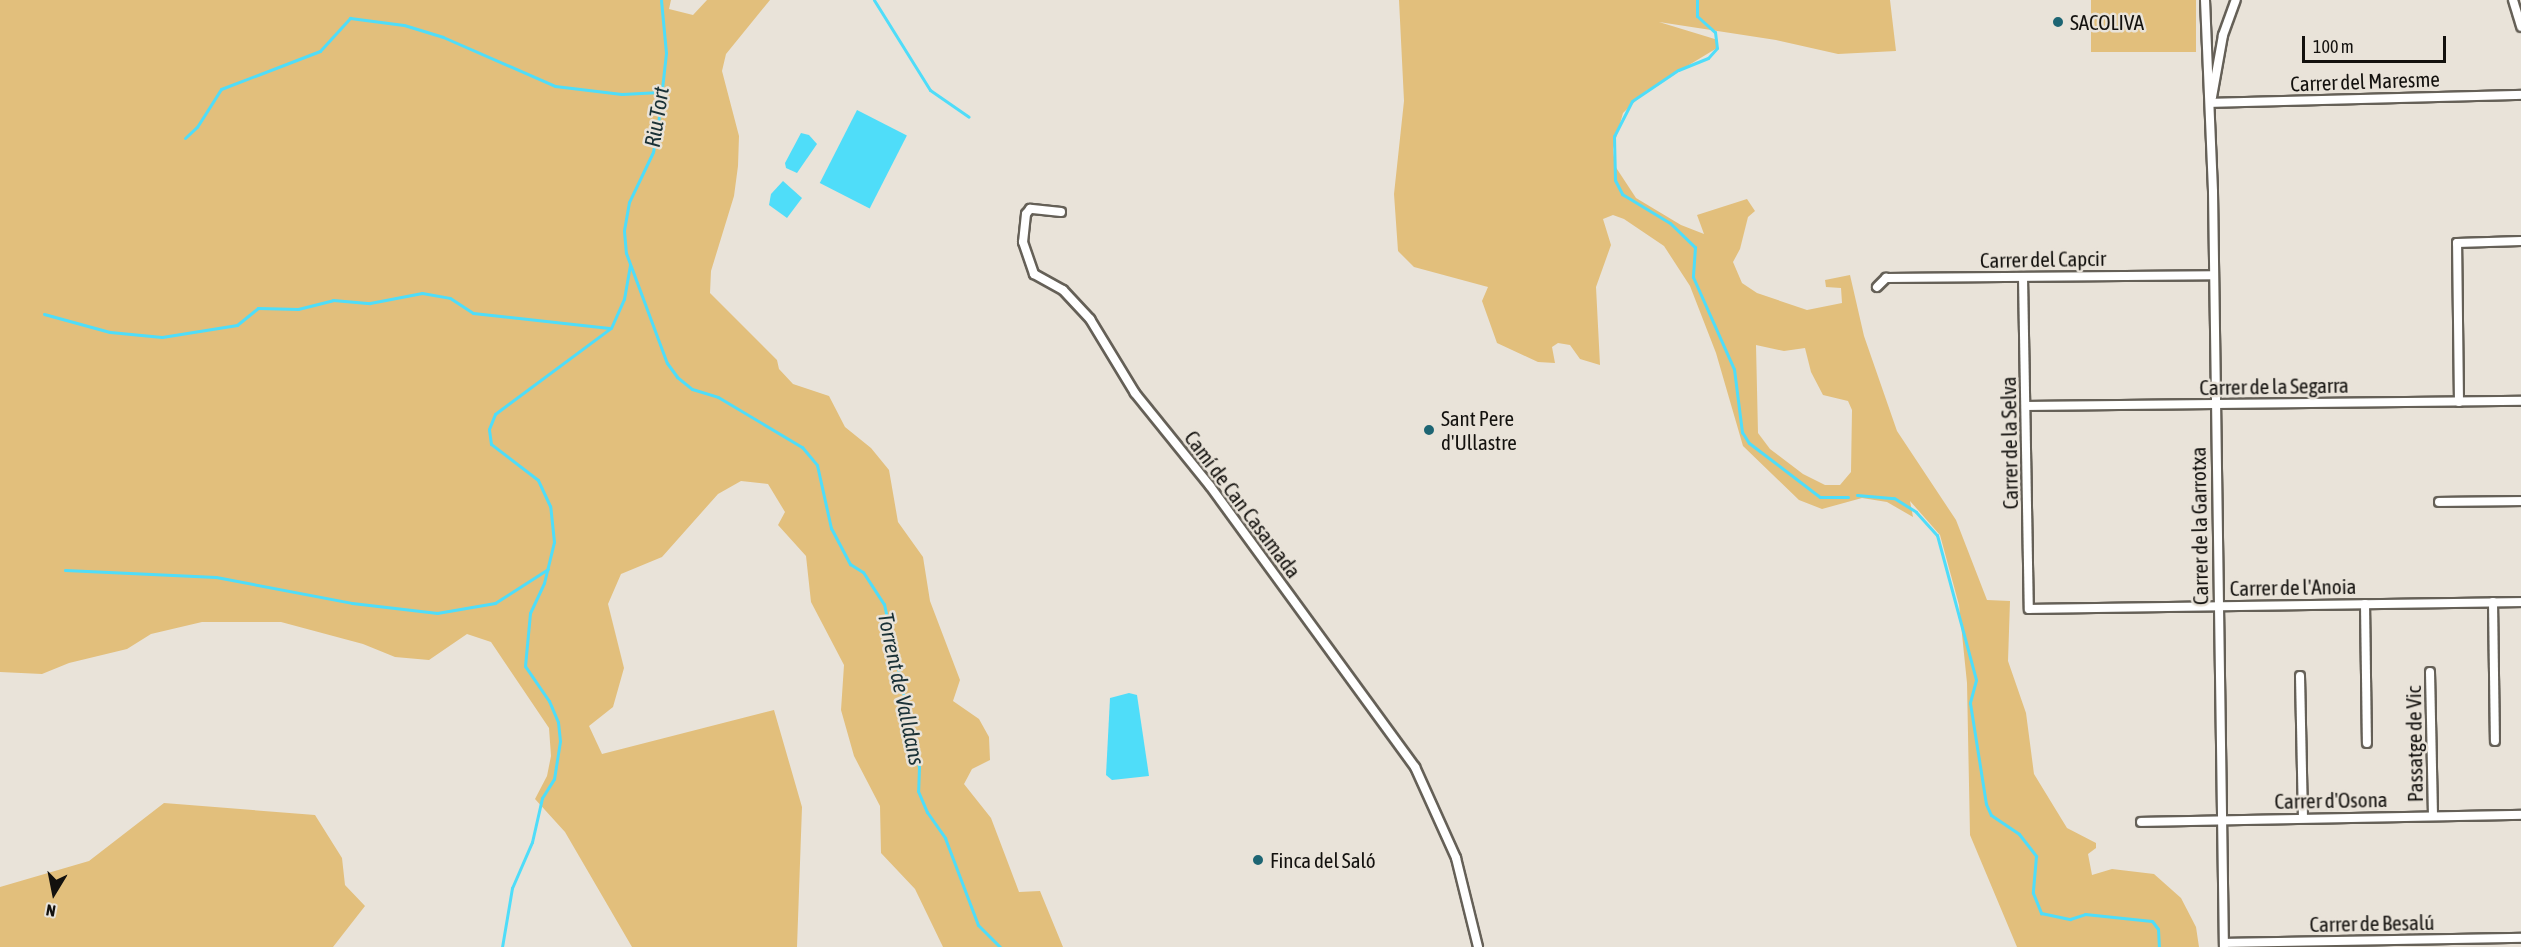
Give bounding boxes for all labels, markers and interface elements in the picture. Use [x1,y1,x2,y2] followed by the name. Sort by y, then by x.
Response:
[2070,9,2144,35] place label: SACOLIVA
[2051,15,2065,29] marker: SACOLIVA
[2305,24,2449,62] scale bar
[2313,36,2354,57] text: 100 m
[2290,66,2440,96] street label: Carrer del Maresme
[639,85,675,149] water label: Riu Tort
[1980,245,2106,273] street label: Carrer del Capcir
[2199,372,2349,400] street label: Carrer de la Segarra
[1995,376,2023,510] street label: Carrer de la Selva
[1441,405,1517,455] place label: Sant Pere d'Ullastre
[1422,423,1436,437] marker: Sant Pere d'Ullastre
[1179,425,1307,583] street label: Camí de Can Casamada
[2185,447,2213,605] street label: Carrer de la Garrotxa
[2230,573,2356,601] street label: Carrer de l'Anoia
[872,610,930,768] water label: Torrent de Valldans
[2400,686,2428,802] street label: Passatge de Vic
[2274,786,2388,814] street label: Carrer d'Osona
[1270,847,1376,873] place label: Finca del Saló
[1251,853,1265,867] marker: Finca del Saló
[24,863,84,923] north arrow
[45,901,57,920] text: N
[2309,909,2435,937] street label: Carrer de Besalú

